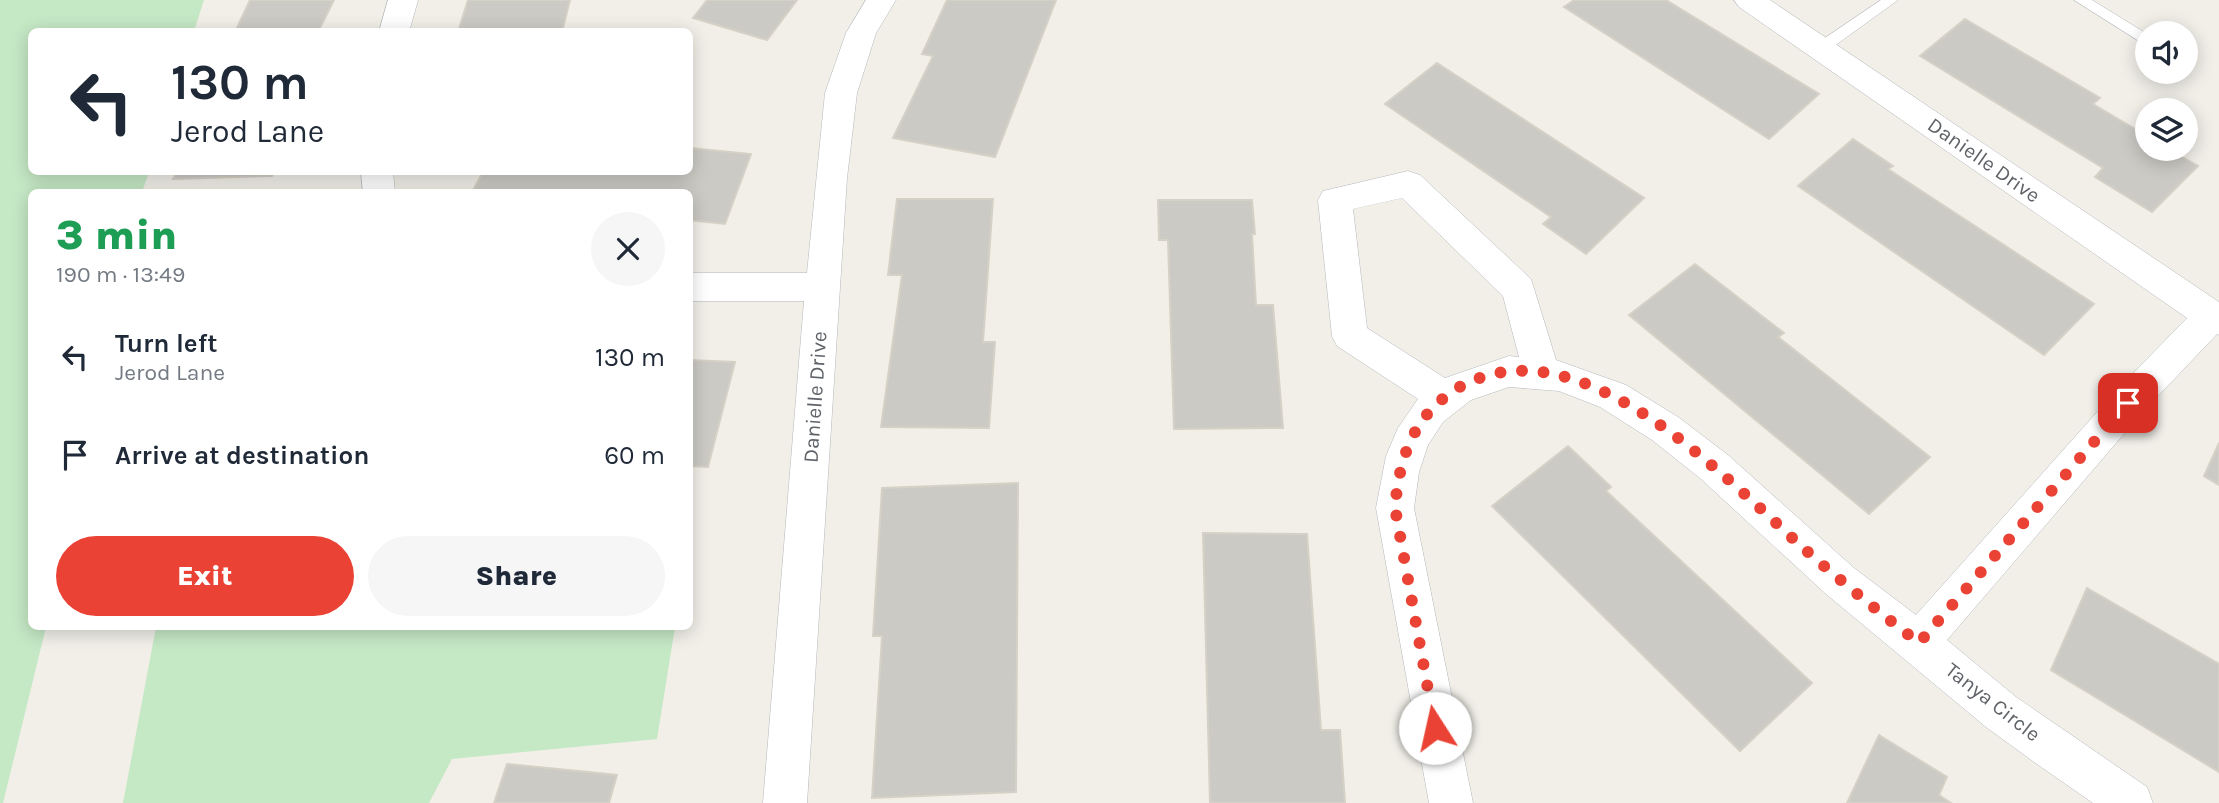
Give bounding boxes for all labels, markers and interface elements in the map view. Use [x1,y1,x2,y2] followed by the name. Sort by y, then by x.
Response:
[2135,21,2198,161] map controls
[2135,21,2198,84] button: sound
[171,54,309,111] text: 130 m
[56,56,147,147] icon: left
[2135,98,2198,161] button: layers
[1923,112,2045,208] street label: Danielle Drive
[171,113,324,150] text: Jerod Lane
[56,210,177,260] text: 3 min
[591,212,665,286] button: close
[56,261,185,288] text: 190 m · 13:49
[115,328,217,359] text: Turn left
[798,330,832,464] street label: Danielle Drive
[56,338,94,376] icon: left
[595,342,665,373] text: 130 m
[115,359,225,386] text: Jerod Lane
[2098,373,2158,433] pin
[2109,384,2147,422] icon: arrive
[56,436,94,474] icon: arrive
[115,440,369,471] text: Arrive at destination
[604,440,665,471] text: 60 m
[56,536,354,616] button: Exit
[368,536,665,616] button: Share
[1941,658,2045,746] street label: Tanya Circle
[1398,691,1472,765] position arrow

